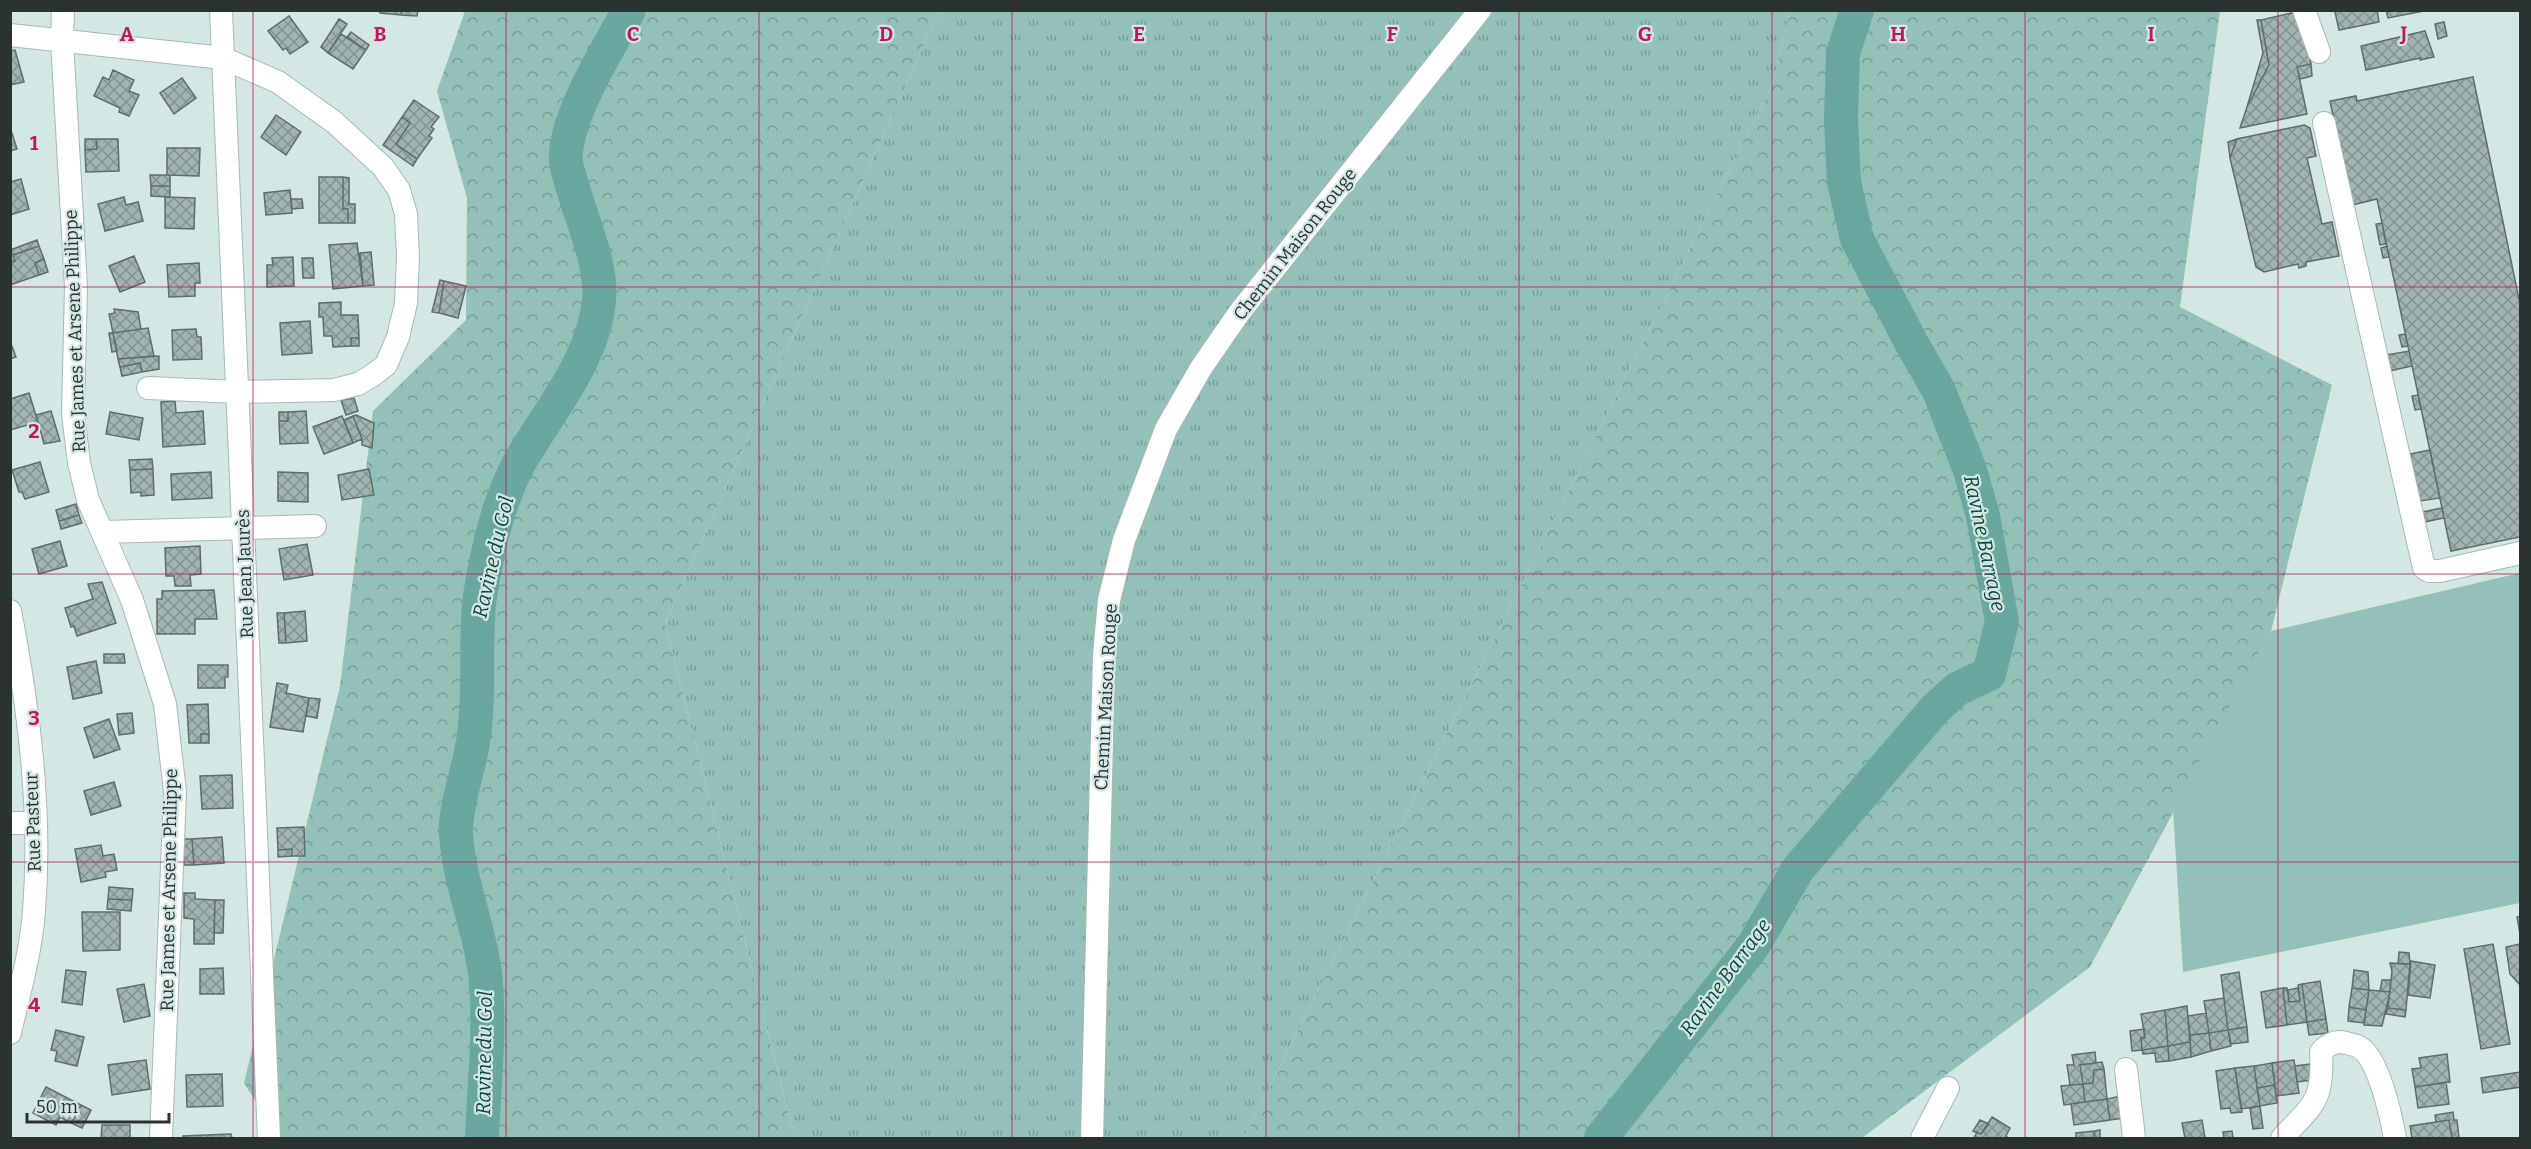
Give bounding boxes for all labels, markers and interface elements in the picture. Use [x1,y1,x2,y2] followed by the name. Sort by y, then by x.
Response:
[120,22,135,46] text: A
[374,22,387,46] text: B
[627,22,639,46] text: C
[879,22,893,46] text: D
[1133,22,1145,46] text: E
[1386,22,1398,46] text: F
[1638,22,1652,46] text: G
[1890,22,1906,46] text: H
[2147,22,2155,46] text: I
[2400,22,2408,46] text: J
[30,131,39,155] text: 1
[1229,163,1361,325] street label: Chemin Maison Rouge
[60,209,90,453] street label: Rue James et Arsene Philippe
[28,419,40,443] text: 2
[1959,473,2011,613] water label: Ravine Barrage
[467,494,519,620] water label: Ravine du Gol
[232,509,258,639] street label: Rue Jean Jaurès
[1090,603,1122,791] street label: Chemin Maison Rouge
[28,706,40,730] text: 3
[156,768,182,1012] street label: Rue James et Arsene Philippe
[20,772,46,872] street label: Rue Pasteur
[1675,914,1775,1040] water label: Ravine Barrage
[471,991,497,1115] water label: Ravine du Gol
[28,993,40,1017] text: 4
[27,1086,170,1124] scale bar
[36,1096,78,1118] text: 50 m

